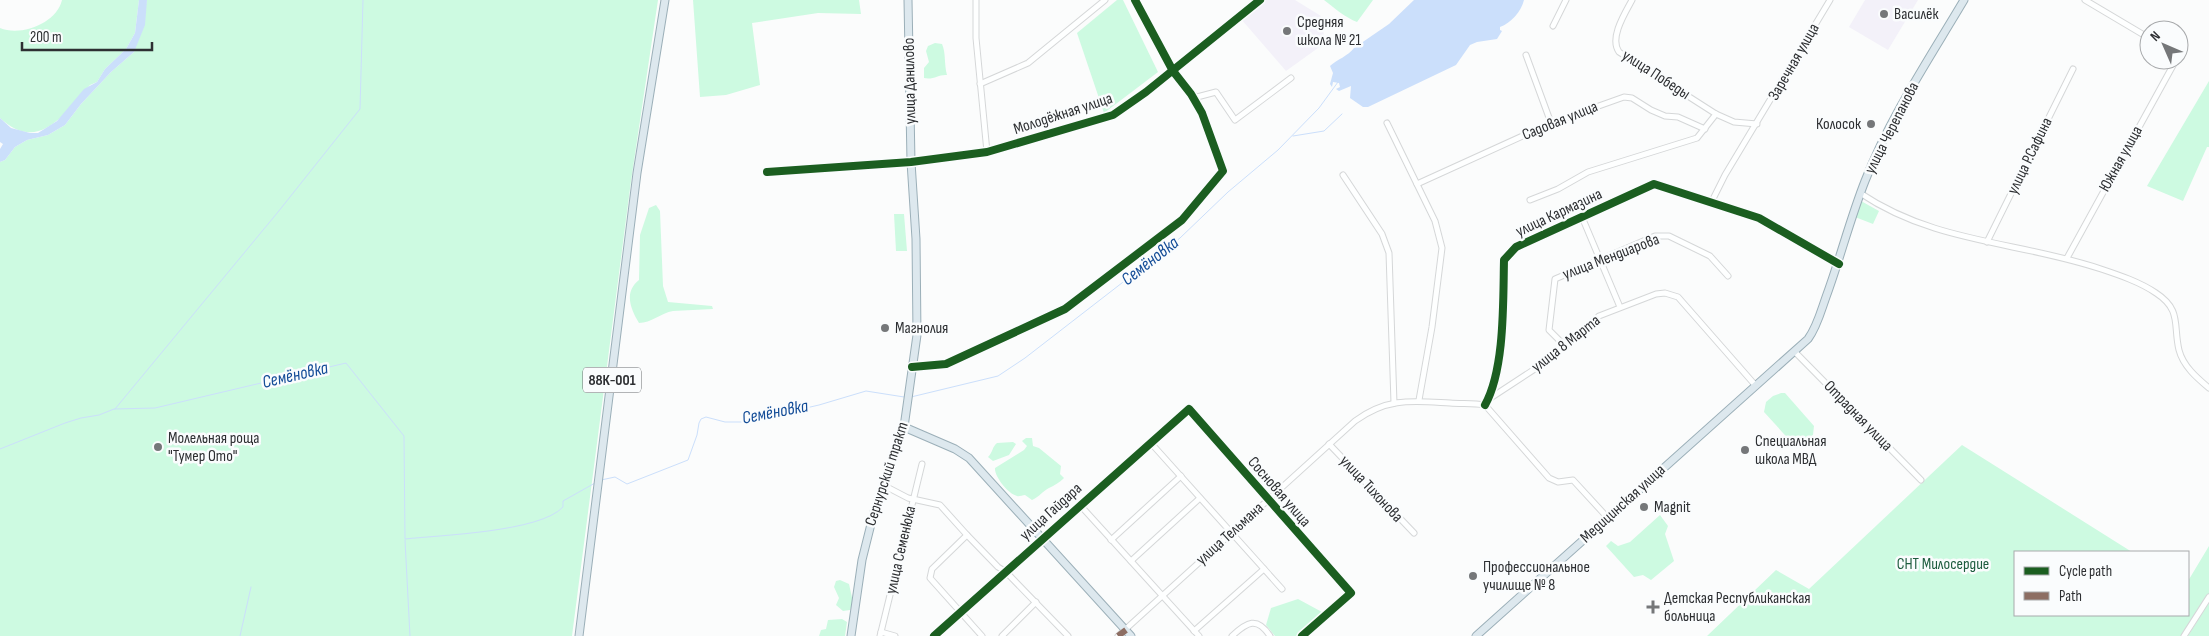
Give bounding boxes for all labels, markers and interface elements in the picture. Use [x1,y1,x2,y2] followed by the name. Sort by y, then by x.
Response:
[1894,5,1939,24] place label: Василёк
[1878,8,1890,20] marker: Василёк
[1297,13,1361,50] place label: Средняя школа № 21
[22,20,152,52] scale bar
[1764,20,1824,104] street label: Заречная улица
[2139,20,2189,70] north arrow
[1281,25,1293,37] marker: Средняя школа № 21
[30,28,62,47] text: 200 m
[2147,28,2164,45] text: N
[900,38,920,124] street label: улица Данилово
[1618,46,1694,104] street label: улица Победы
[1861,79,1923,177] street label: улица Черепанова
[1011,89,1115,139] street label: Молодёжная улица
[1519,97,1601,145] street label: Садовая улица
[1816,115,1862,134] place label: Колосок
[2003,115,2057,197] street label: улица Р.Сафина
[1865,118,1877,130] marker: Колосок
[2095,123,2147,195] street label: Южная улица
[1513,185,1605,241] street label: улица Кармазина
[1560,230,1662,284] street label: улица Мендиарова
[1117,232,1183,290] water label: Семёновка
[1528,311,1604,377] street label: улица 8 Марта
[895,319,948,338] place label: Магнолия
[879,322,891,334] marker: Магнолия
[260,357,331,393] water label: Семёновка
[583,368,641,392] road number: 88К-001
[1820,377,1896,455] street label: Отрадная улица
[740,395,811,429] water label: Семёновка
[861,420,913,528] street label: Сернурский тракт
[168,429,259,466] place label: Молельная роща "Тумер Ото"
[1755,432,1827,469] place label: Специальная школа МВД
[152,441,164,453] marker: Молельная роща "Тумер Ото"
[1739,444,1751,456] marker: Специальная школа МВД
[1335,452,1407,526] street label: улица Тихонова
[1243,453,1315,531] street label: Сосновая улица
[1577,461,1669,547] street label: Медицинская улица
[1016,479,1086,545] street label: улица Гайдара
[1654,498,1691,517] place label: Magnit
[1192,499,1268,569] street label: улица Тельмана
[1638,501,1650,513] marker: Magnit
[882,504,920,596] street label: улица Семенюка
[2014,551,2189,616] legend
[1897,555,1989,574] park label: СНТ Милосердие
[1483,558,1590,595] place label: Профессиональное училище № 8
[2059,562,2112,581] text: Cycle path
[1467,570,1479,582] marker: Профессиональное училище № 8
[2059,587,2082,606] text: Path
[1664,589,1811,626] place label: Детская Республиканская больница
[1646,600,1660,614] marker: Детская Республиканская больница

